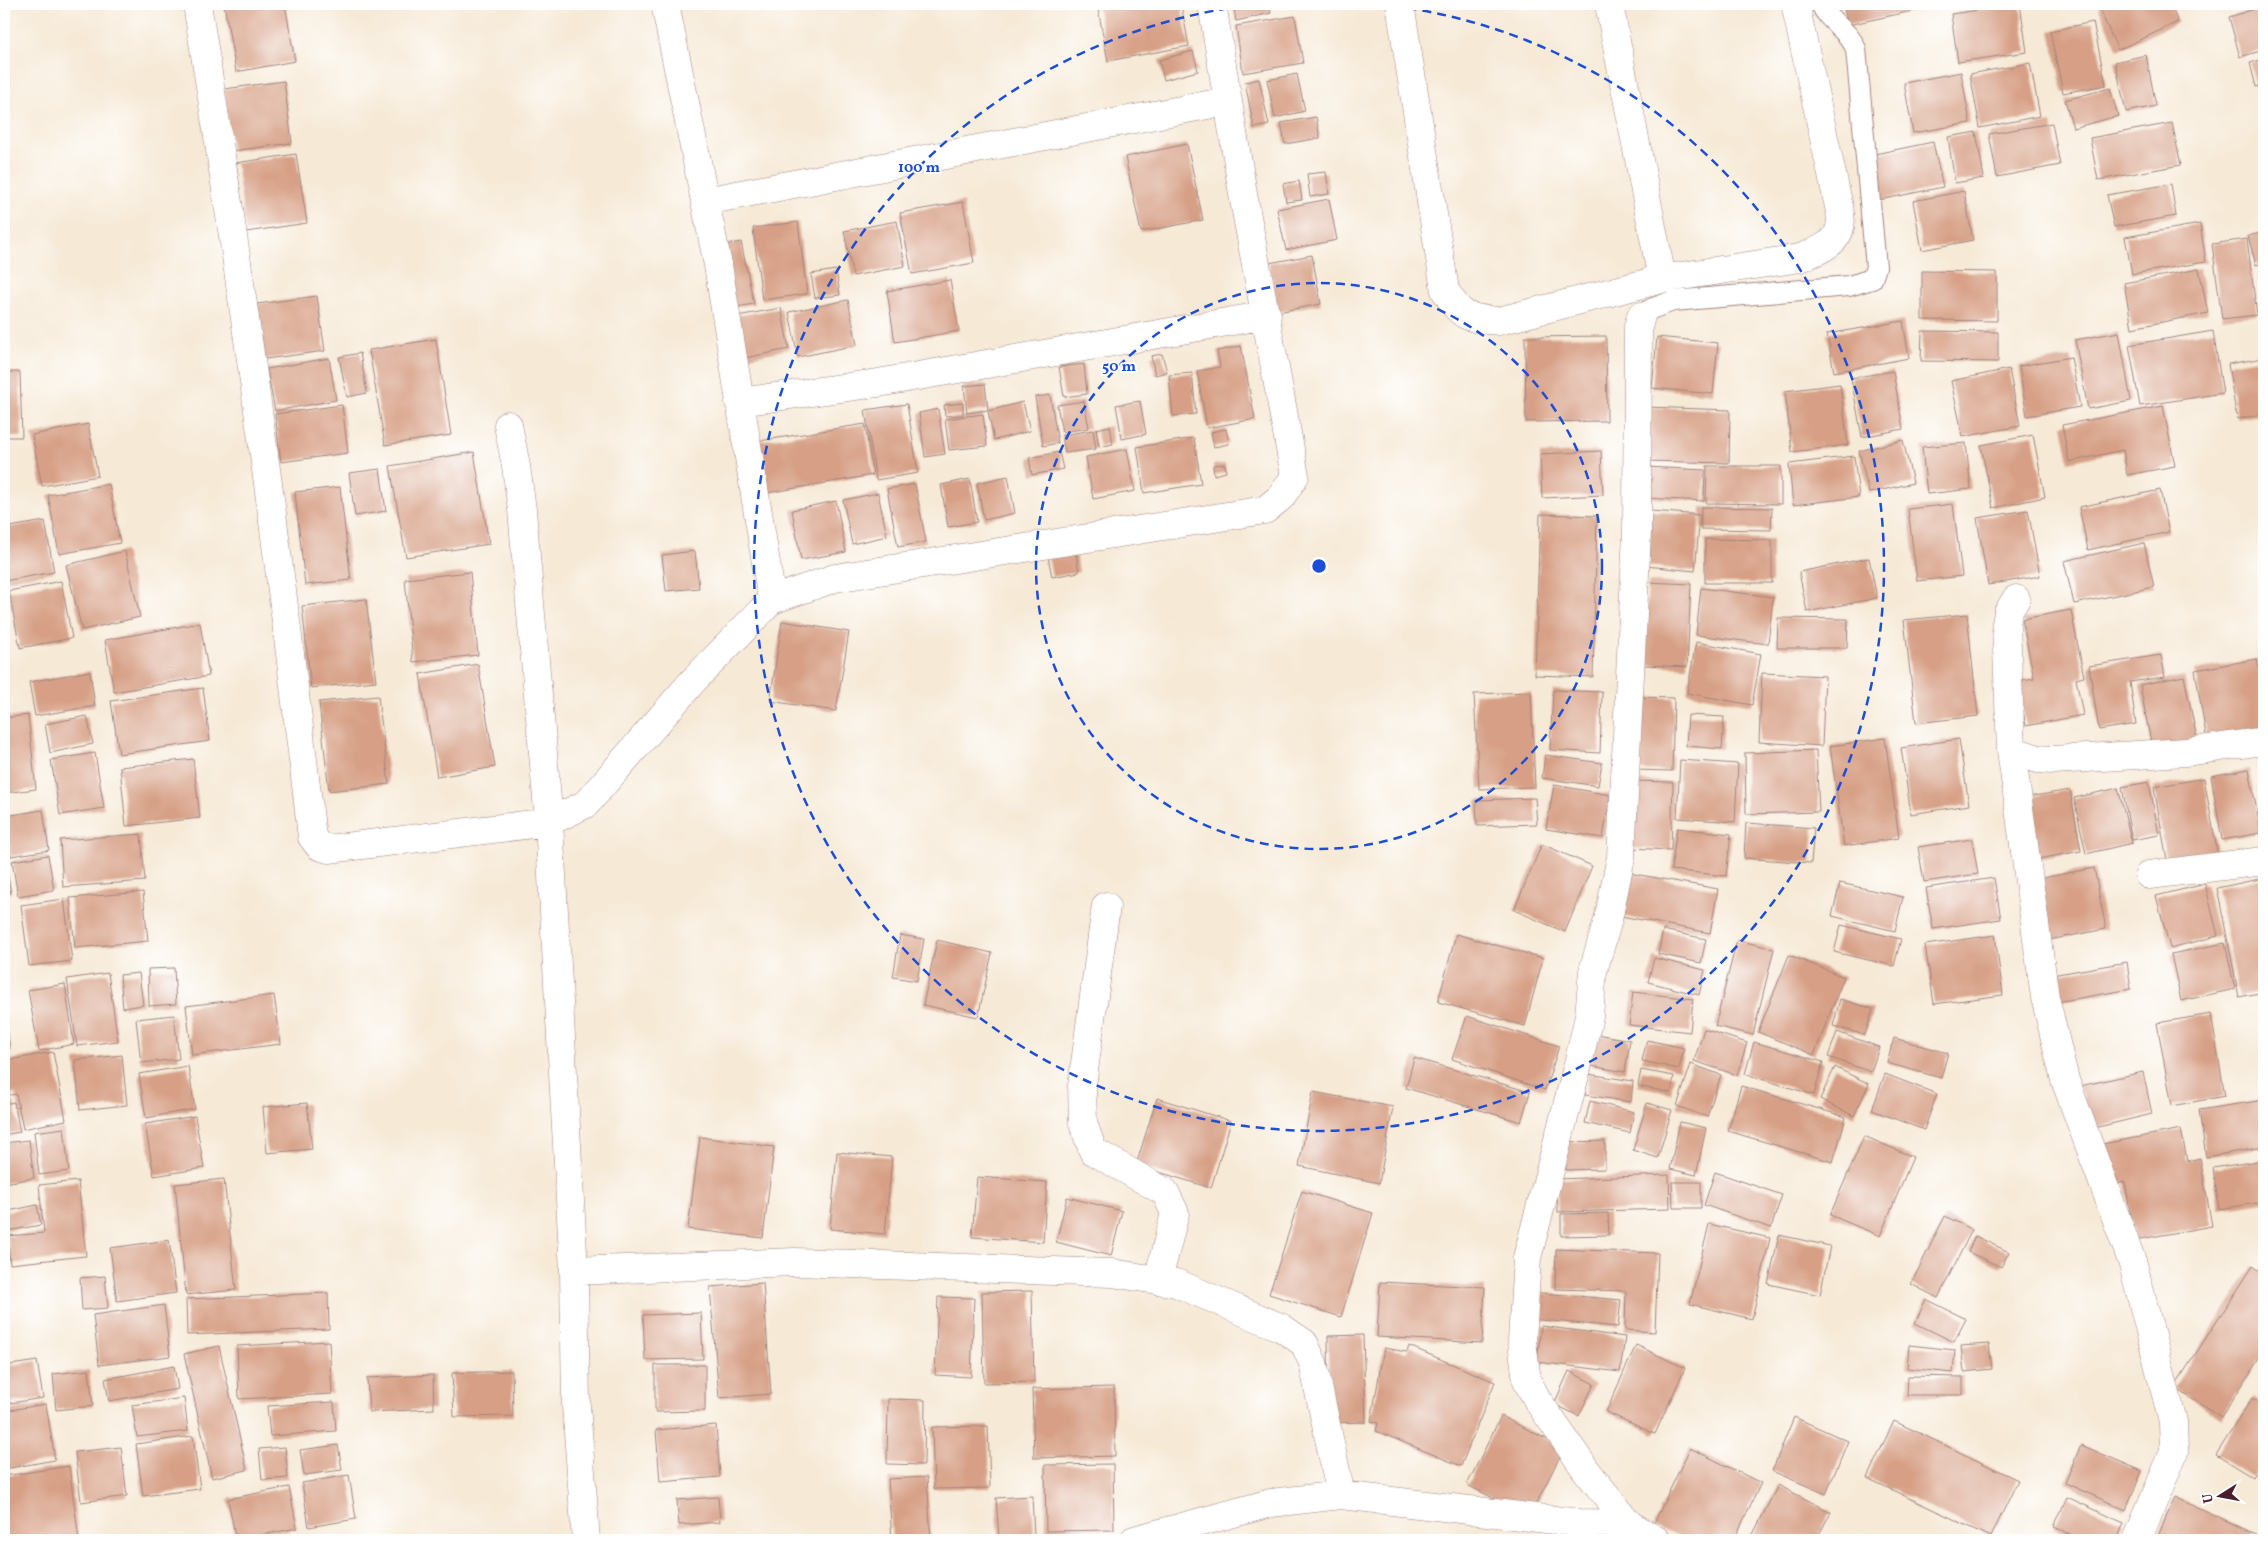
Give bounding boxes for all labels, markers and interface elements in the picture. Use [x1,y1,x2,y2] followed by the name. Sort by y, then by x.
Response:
[898,158,941,179] text: 100 m
[1102,357,1136,378] text: 50 m
[1310,557,1328,575] centre of rings
[2196,1472,2246,1522] north arrow
[2198,1491,2219,1505] text: U

